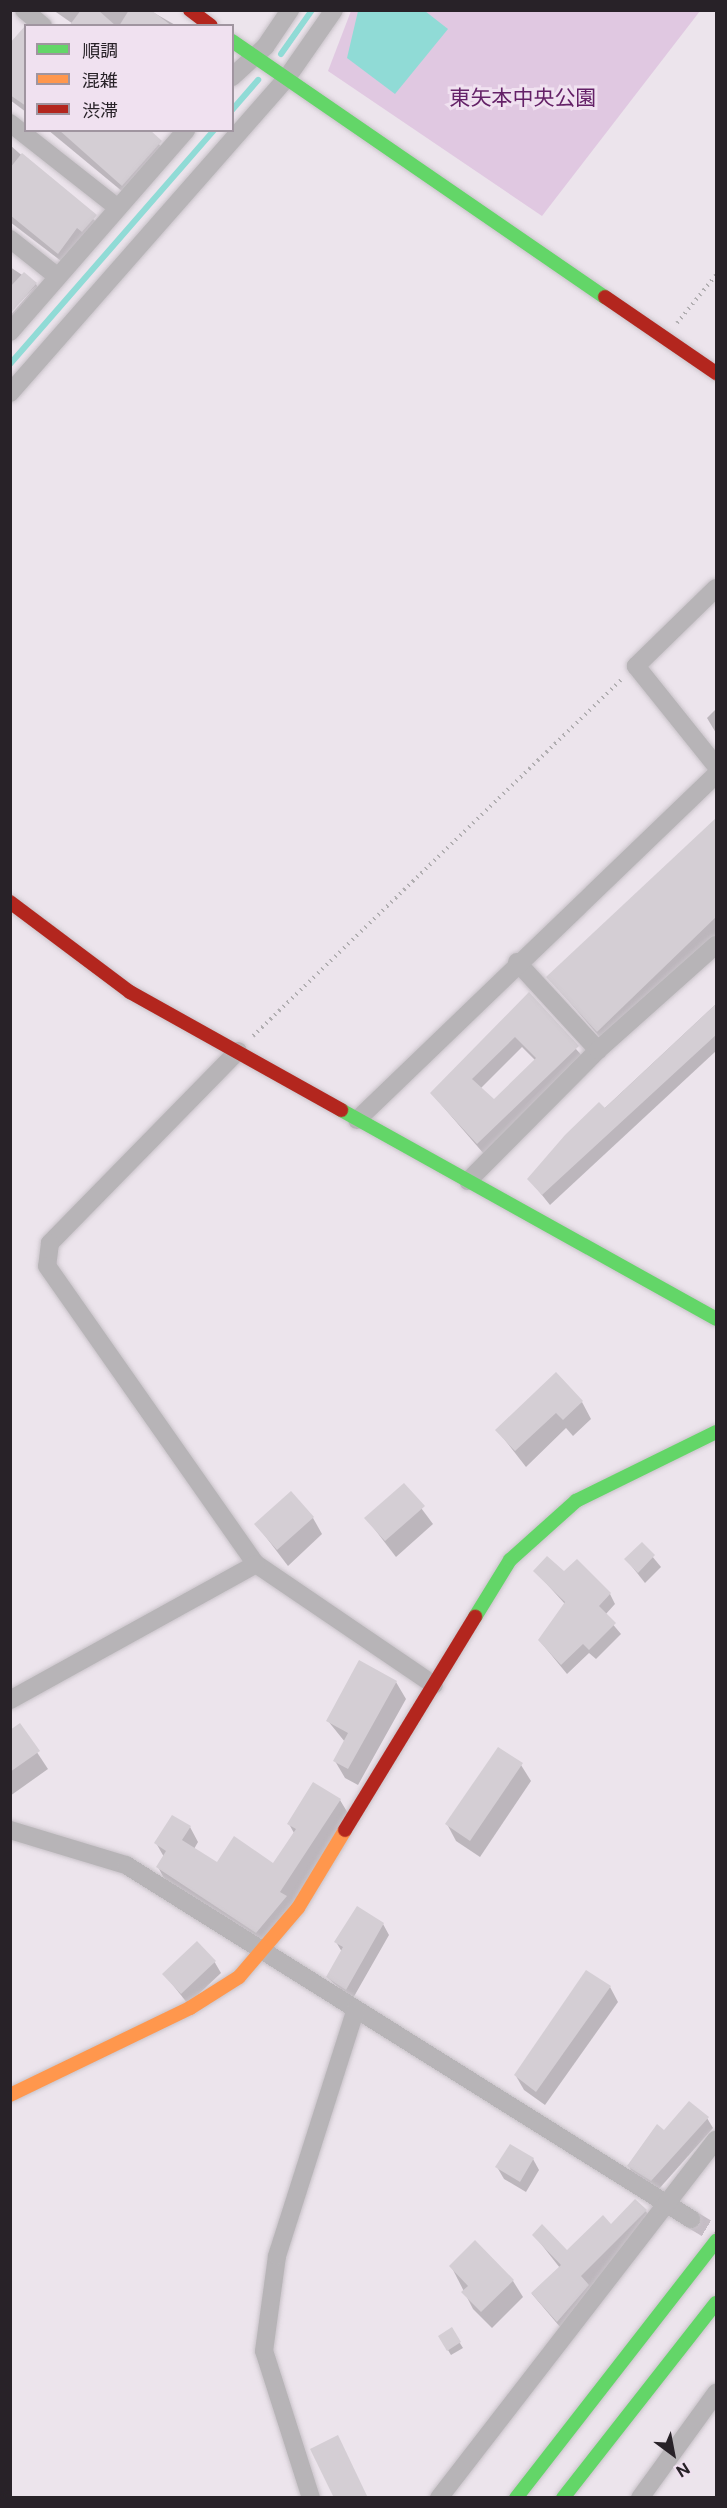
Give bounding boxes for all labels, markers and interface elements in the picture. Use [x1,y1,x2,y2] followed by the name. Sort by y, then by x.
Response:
[24,24,234,132] legend
[82,40,118,61] text: 順調
[82,70,118,91] text: 混雑
[450,85,596,111] park label: 東矢本中央公園
[82,100,118,121] text: 渋滞
[643,2424,703,2484] north arrow
[672,2458,693,2481] text: N

